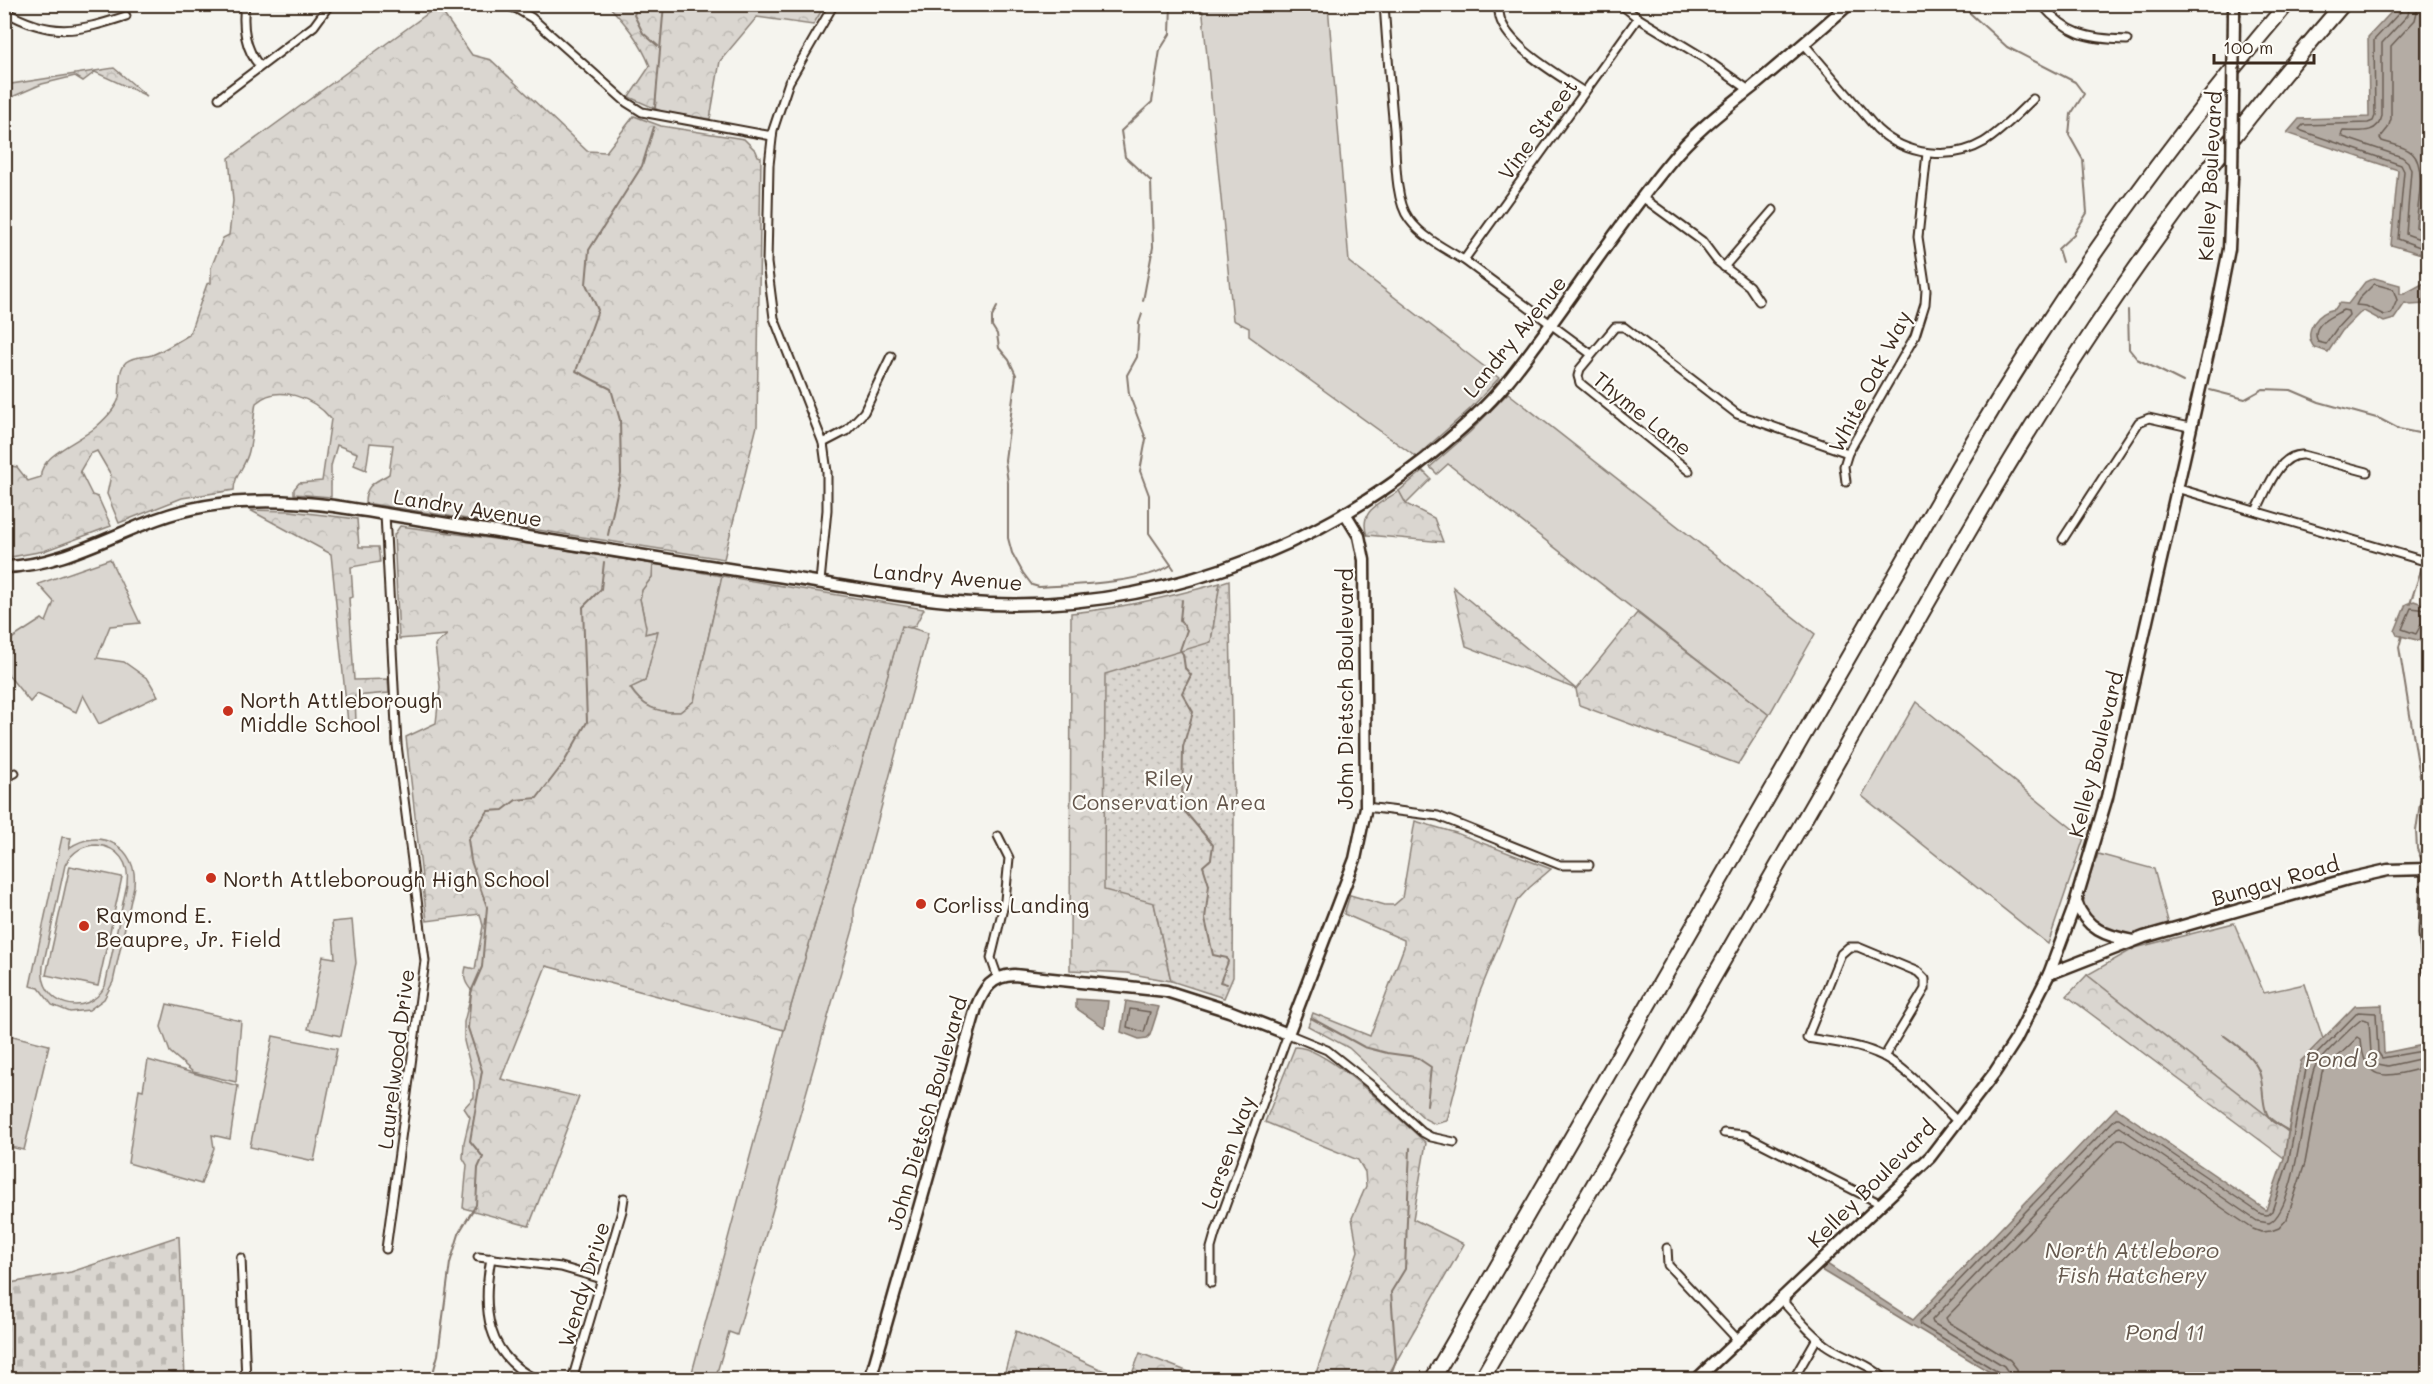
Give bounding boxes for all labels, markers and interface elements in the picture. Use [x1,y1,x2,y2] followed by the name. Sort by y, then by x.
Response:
[2214,27,2314,65] scale bar
[2223,35,2273,59] text: 100 m
[1491,73,1583,185] street label: Vine Street
[2191,90,2227,262] street label: Kelley Boulevard
[1456,269,1572,403] street label: Landry Avenue
[1822,305,1916,457] street label: White Oak Way
[1588,365,1698,461] street label: Thyme Lane
[392,482,544,532] street label: Landry Avenue
[872,556,1024,596] street label: Landry Avenue
[1331,568,1358,810] street label: John Dietsch Boulevard
[2061,668,2129,840] street label: Kelley Boulevard
[240,686,442,737] place label: North Attleborough Middle School
[221,704,235,718] marker: North Attleborough Middle School
[1072,764,1266,815] park label: Riley Conservation Area
[2208,849,2342,911] street label: Bungay Road
[223,865,550,892] place label: North Attleborough High School
[204,871,218,885] marker: North Attleborough High School
[933,891,1089,918] place label: Corliss Landing
[914,897,928,911] marker: Corliss Landing
[96,901,281,952] place label: Raymond E. Beaupre, Jr. Field
[77,919,91,933] marker: Raymond E. Beaupre, Jr. Field
[371,967,419,1151] street label: Laurelwood Drive
[880,993,972,1233] street label: John Dietsch Boulevard
[2305,1044,2377,1073] water label: Pond 3
[1194,1092,1260,1212] street label: Larsen Way
[1801,1113,1941,1253] street label: Kelley Boulevard
[551,1218,615,1350] street label: Wendy Drive
[2045,1235,2219,1289] water label: North Attleboro Fish Hatchery
[2125,1317,2205,1346] water label: Pond 11

